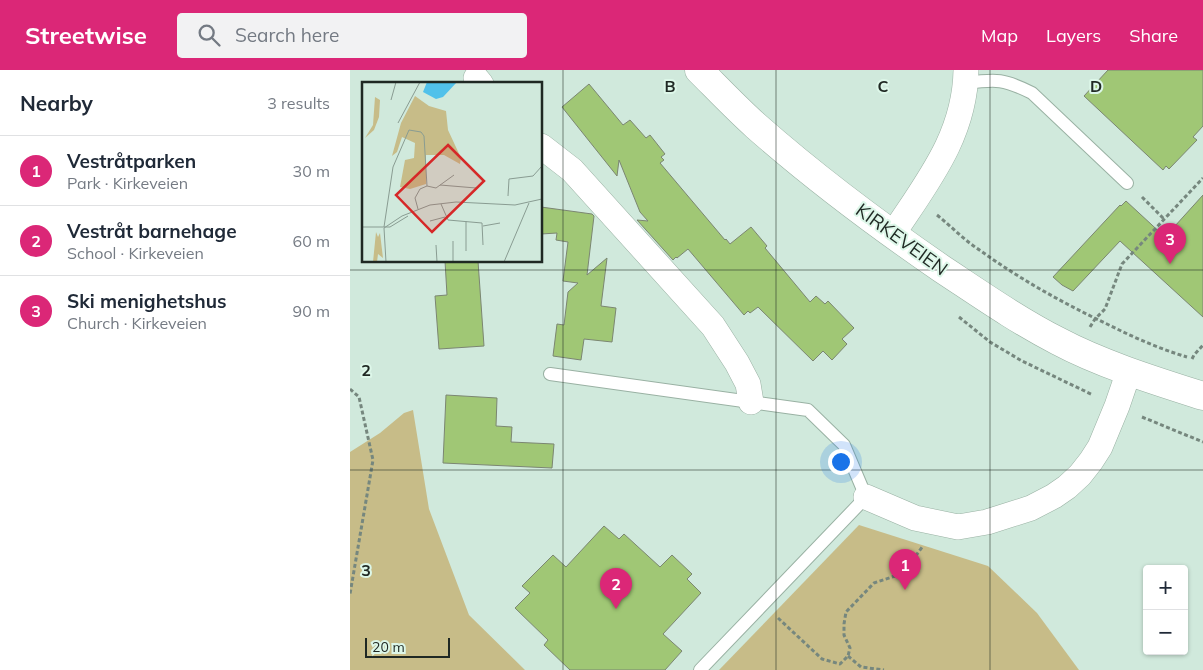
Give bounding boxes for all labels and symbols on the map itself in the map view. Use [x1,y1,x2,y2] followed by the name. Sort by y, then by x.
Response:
[664,76,676,96] text: B
[878,76,889,96] text: C
[1090,76,1102,96] text: D
[362,82,542,262] inset map
[851,198,953,280] street label: KIRKEVEIEN
[1154,223,1186,264] pin: 3
[361,360,371,380] text: 2
[828,449,854,475] your location
[889,549,921,590] pin: 1
[361,560,371,580] text: 3
[600,568,632,609] pin: 2
[365,635,450,658] scale bar

